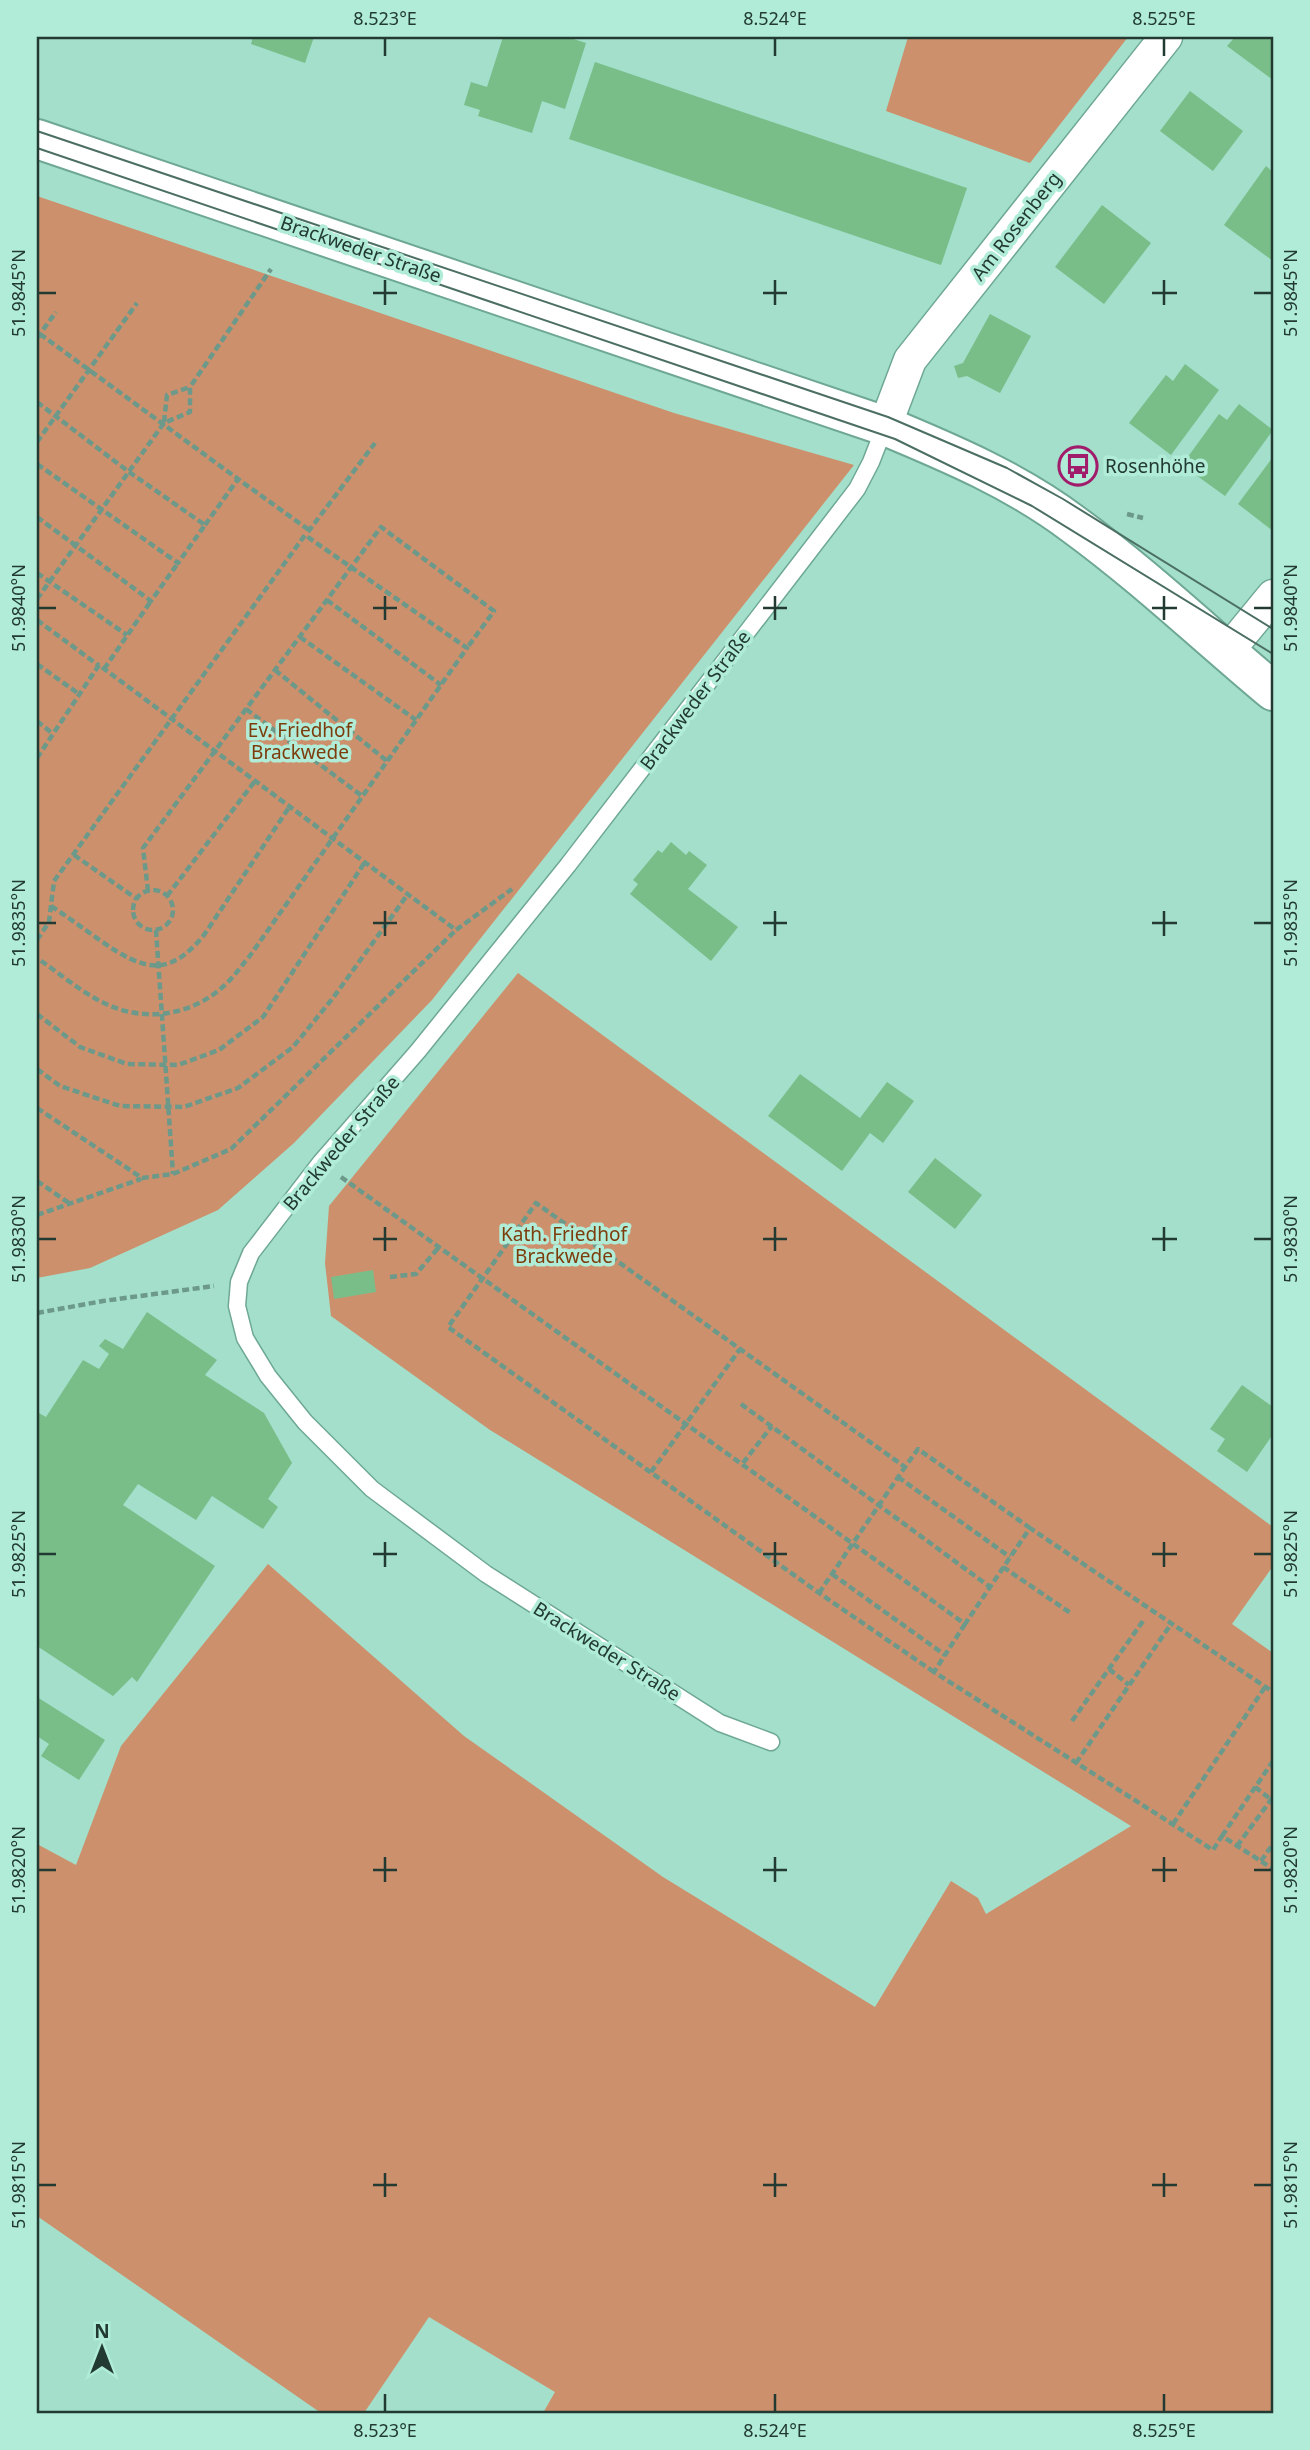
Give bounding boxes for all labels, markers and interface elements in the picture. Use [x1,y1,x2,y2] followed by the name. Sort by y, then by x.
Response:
[353,6,417,30] text: 8.523°E
[743,6,807,30] text: 8.524°E
[1132,6,1196,30] text: 8.525°E
[965,166,1067,286] street label: Am Rosenberg
[277,209,445,289] street label: Brackweder Straße
[6,249,30,337] text: 51.9845°N
[1278,249,1302,337] text: 51.9845°N
[1057,445,1099,487] bus stop icon: Rosenhöhe
[1105,453,1206,479] place label: Rosenhöhe
[6,564,30,652] text: 51.9840°N
[1278,564,1302,652] text: 51.9840°N
[634,625,756,775] street label: Brackweder Straße
[248,717,354,765] park label: Ev. Friedhof Brackwede
[6,879,30,967] text: 51.9835°N
[1278,879,1302,967] text: 51.9835°N
[277,1070,405,1216] street label: Brackweder Straße
[6,1195,30,1283] text: 51.9830°N
[1278,1195,1302,1283] text: 51.9830°N
[501,1221,628,1269] park label: Kath. Friedhof Brackwede
[6,1510,30,1598] text: 51.9825°N
[1278,1510,1302,1598] text: 51.9825°N
[529,1595,685,1707] street label: Brackweder Straße
[6,1826,30,1914] text: 51.9820°N
[1278,1826,1302,1914] text: 51.9820°N
[6,2141,30,2229] text: 51.9815°N
[1278,2141,1302,2229] text: 51.9815°N
[66,2314,136,2384] north arrow
[94,2318,110,2344] text: N
[353,2418,417,2442] text: 8.523°E
[743,2418,807,2442] text: 8.524°E
[1132,2418,1196,2442] text: 8.525°E

